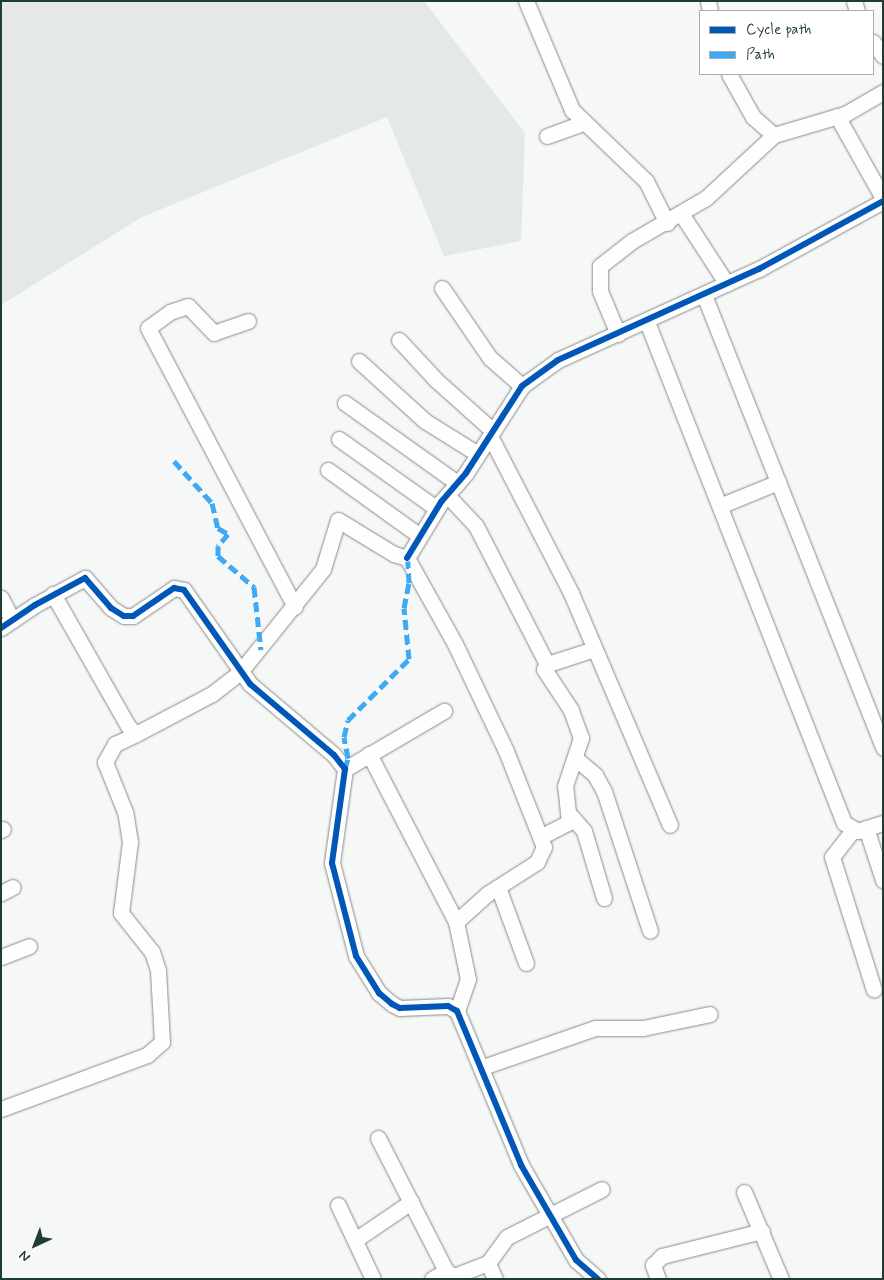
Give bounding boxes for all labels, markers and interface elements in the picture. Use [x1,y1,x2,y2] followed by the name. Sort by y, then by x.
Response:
[699,10,874,75] legend
[746,20,811,40] text: Cycle path
[746,45,775,65] text: Path
[10,1220,60,1270] north arrow
[15,1246,34,1266] text: N

